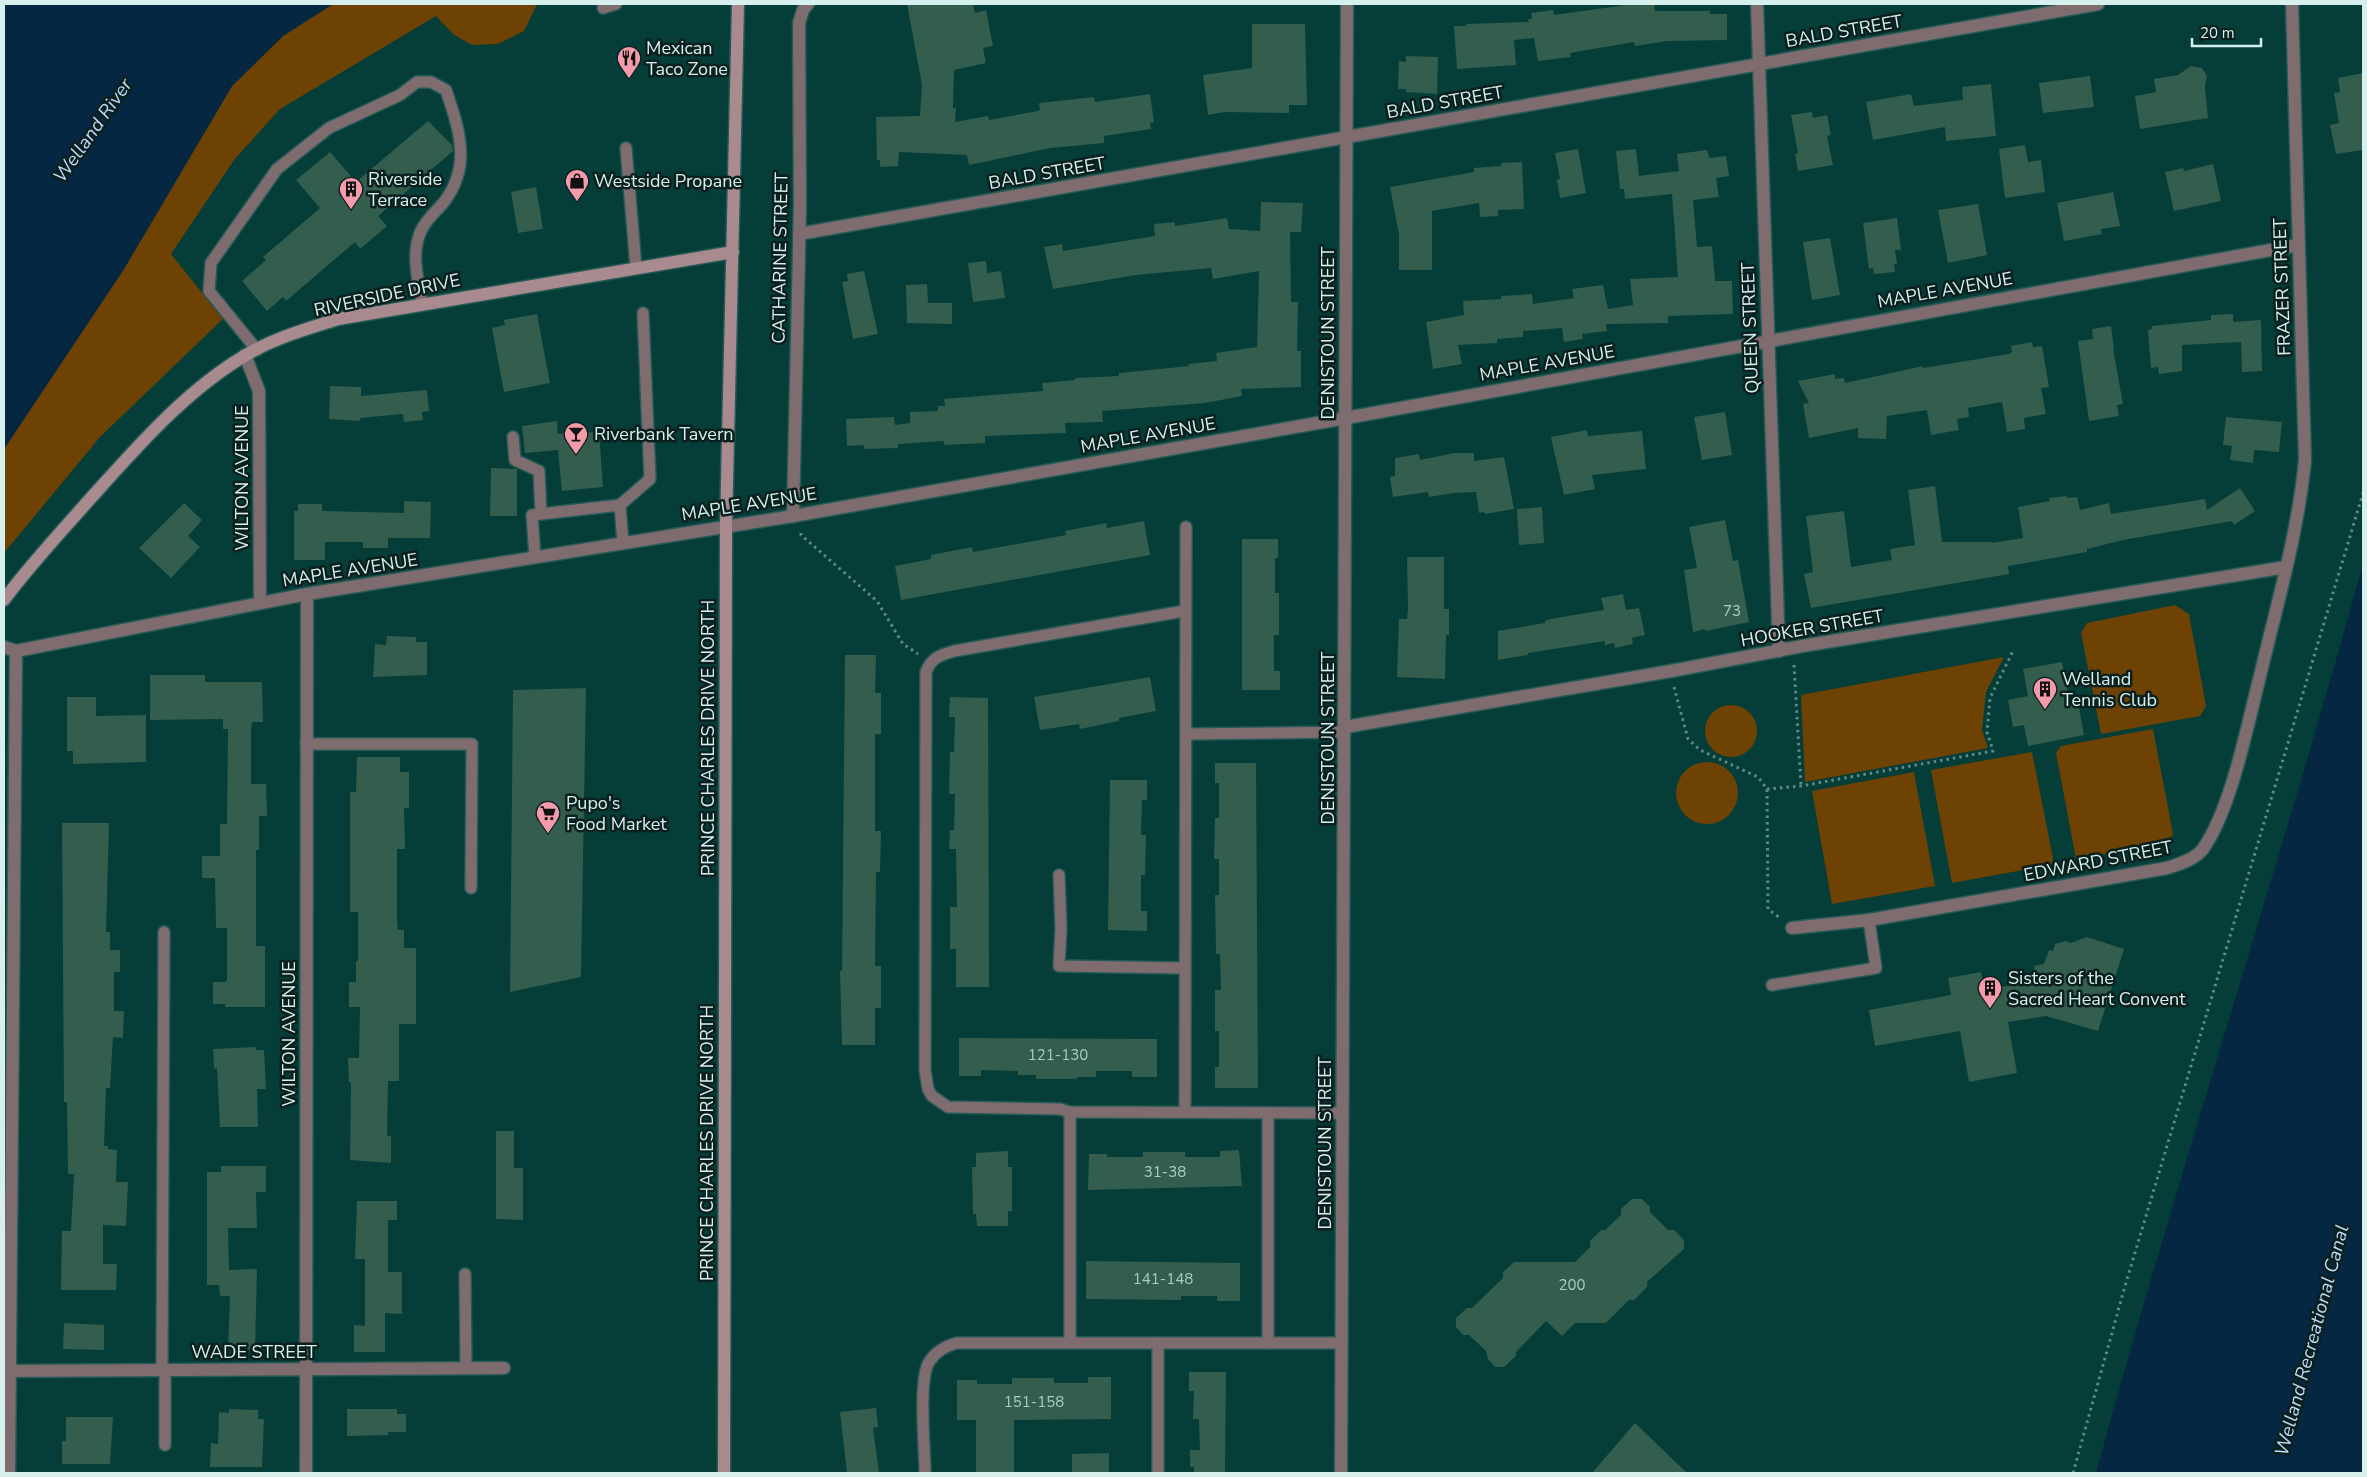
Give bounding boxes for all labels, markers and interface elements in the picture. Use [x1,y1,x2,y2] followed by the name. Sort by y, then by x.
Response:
[1784,9,1904,53] street label: BALD STREET
[2192,15,2261,47] scale bar
[2200,23,2235,43] text: 20 m
[646,36,728,81] place label: Mexican Taco Zone
[616,45,642,79] restaurant icon: Mexican Taco Zone
[47,72,139,188] water label: Welland River
[1385,80,1505,124] street label: BALD STREET
[987,151,1107,195] street label: BALD STREET
[368,167,442,212] place label: Riverside Terrace
[564,168,590,202] shop icon: Westside Propane
[594,169,742,193] place label: Westside Propane
[767,172,793,344] street label: CATHARINE STREET
[338,176,364,210] building icon: Riverside Terrace
[2268,218,2296,356] street label: FRAZER STREET
[1316,246,1340,419] street label: DENISTOUN STREET
[1736,262,1764,394] street label: QUEEN STREET
[1876,266,2014,314] street label: MAPLE AVENUE
[312,268,462,322] street label: RIVERSIDE DRIVE
[1478,339,1616,387] street label: MAPLE AVENUE
[230,405,254,551] street label: WILTON AVENUE
[1079,411,1217,459] street label: MAPLE AVENUE
[563,421,589,455] bar icon: Riverbank Tavern
[594,422,734,446] place label: Riverbank Tavern
[680,481,818,527] street label: MAPLE AVENUE
[281,547,419,593] street label: MAPLE AVENUE
[696,600,720,876] street label: PRINCE CHARLES DRIVE NORTH
[1723,601,1741,621] house number: 73
[1739,604,1886,652] street label: HOOKER STREET
[1316,651,1340,824] street label: DENISTOUN STREET
[2062,667,2157,712] place label: Welland Tennis Club
[2032,676,2058,710] building icon: Welland Tennis Club
[566,791,667,836] place label: Pupo's Food Market
[535,800,561,834] supermarket icon: Pupo's Food Market
[2022,835,2174,887] street label: EDWARD STREET
[277,961,301,1107] street label: WILTON AVENUE
[2008,966,2186,1011] place label: Sisters of the Sacred Heart Convent
[1977,975,2003,1009] building icon: Sisters of the Sacred Heart Convent
[695,1005,719,1281] street label: PRINCE CHARLES DRIVE NORTH
[1028,1045,1088,1065] house number: 121-130
[1313,1056,1337,1229] street label: DENISTOUN STREET
[1144,1162,1186,1182] house number: 31-38
[2269,1222,2355,1459] water label: Welland Recreational Canal
[1133,1269,1193,1289] house number: 141-148
[1558,1275,1586,1295] house number: 200
[191,1340,317,1364] street label: WADE STREET
[1004,1392,1064,1412] house number: 151-158

